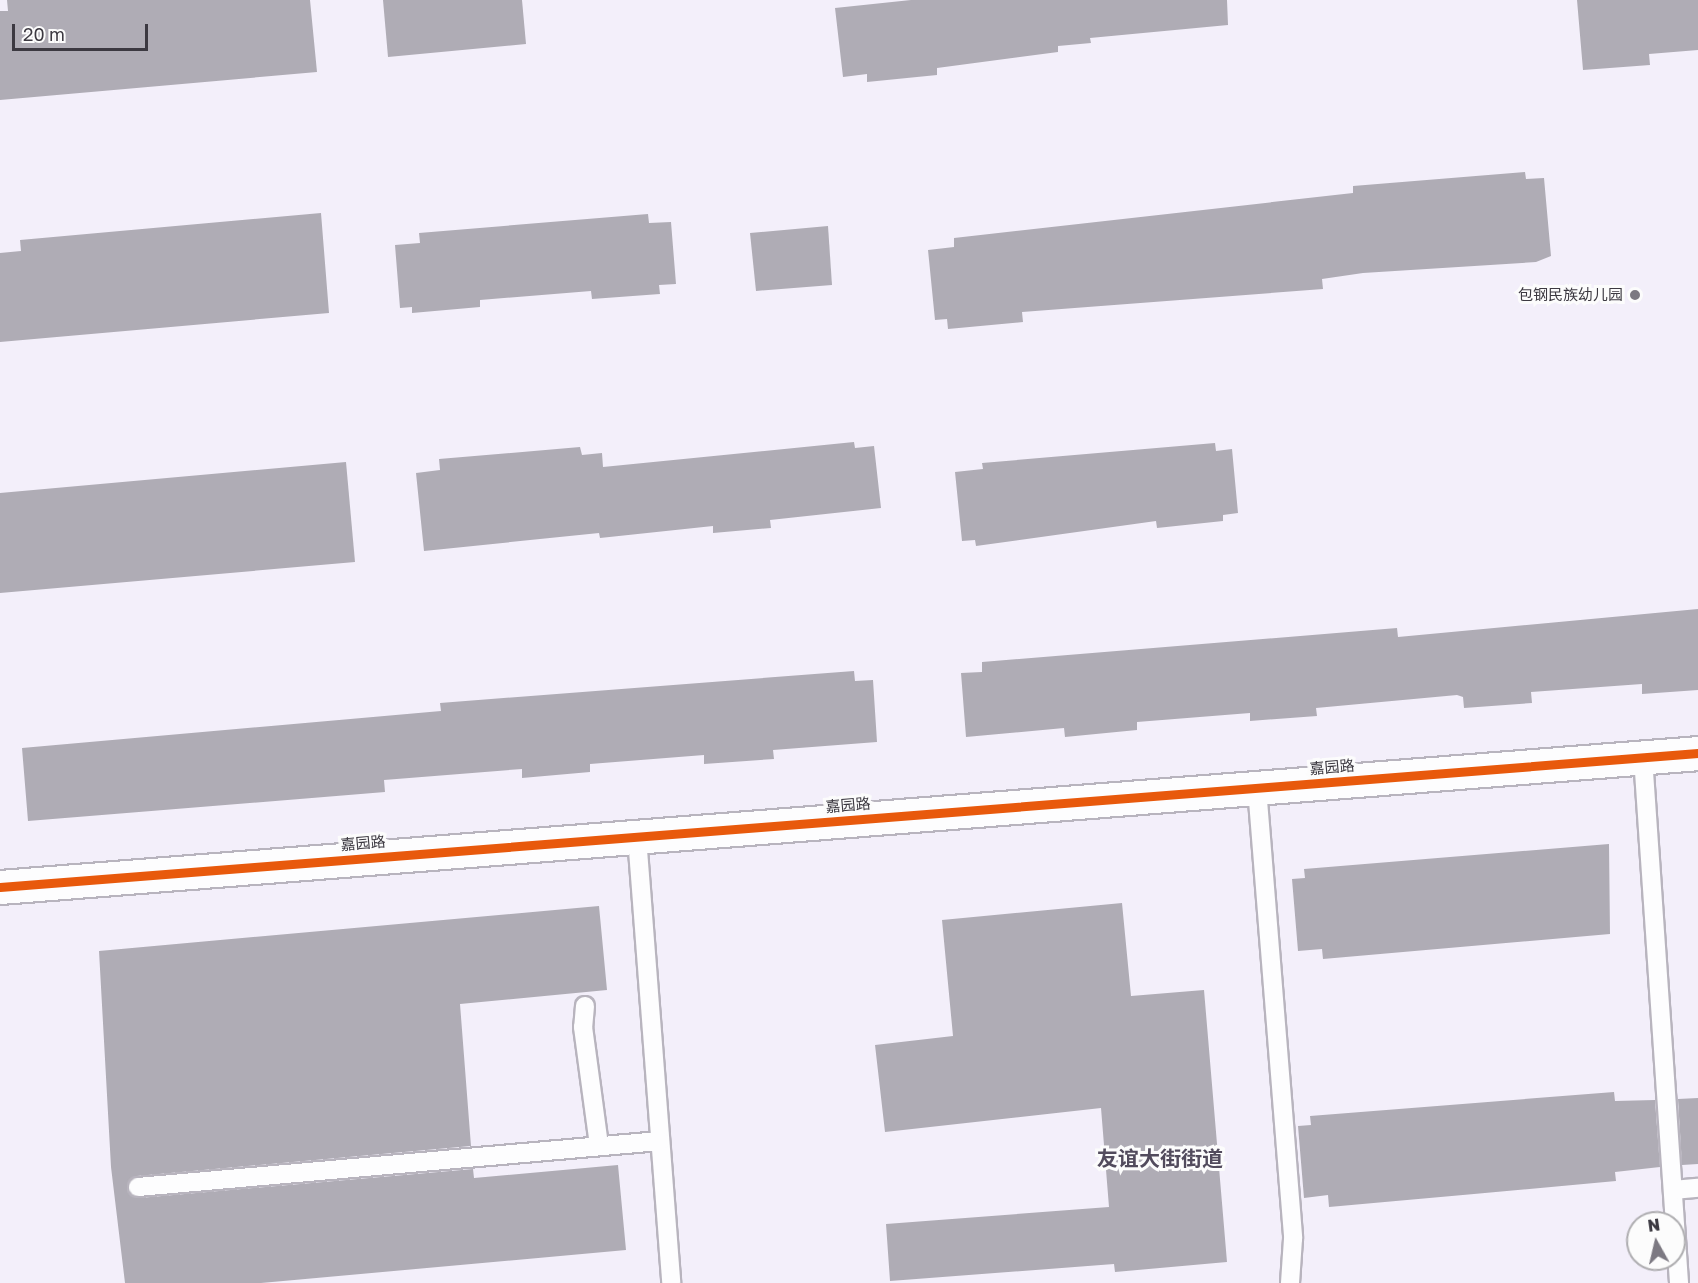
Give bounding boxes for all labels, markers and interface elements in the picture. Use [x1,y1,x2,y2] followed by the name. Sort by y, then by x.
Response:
[15,12,152,50] scale bar
[23,23,65,45] text: 20 m
[1518,286,1623,304] place label: 包钢民族幼儿园
[1628,288,1642,302] marker: 包钢民族幼儿园
[1309,756,1355,778] street label: 嘉园路
[825,794,871,816] street label: 嘉园路
[340,832,386,854] street label: 嘉园路
[1097,1145,1223,1171] district label: 友谊大街街道
[1626,1211,1686,1271] north arrow
[1646,1214,1661,1236] text: N

